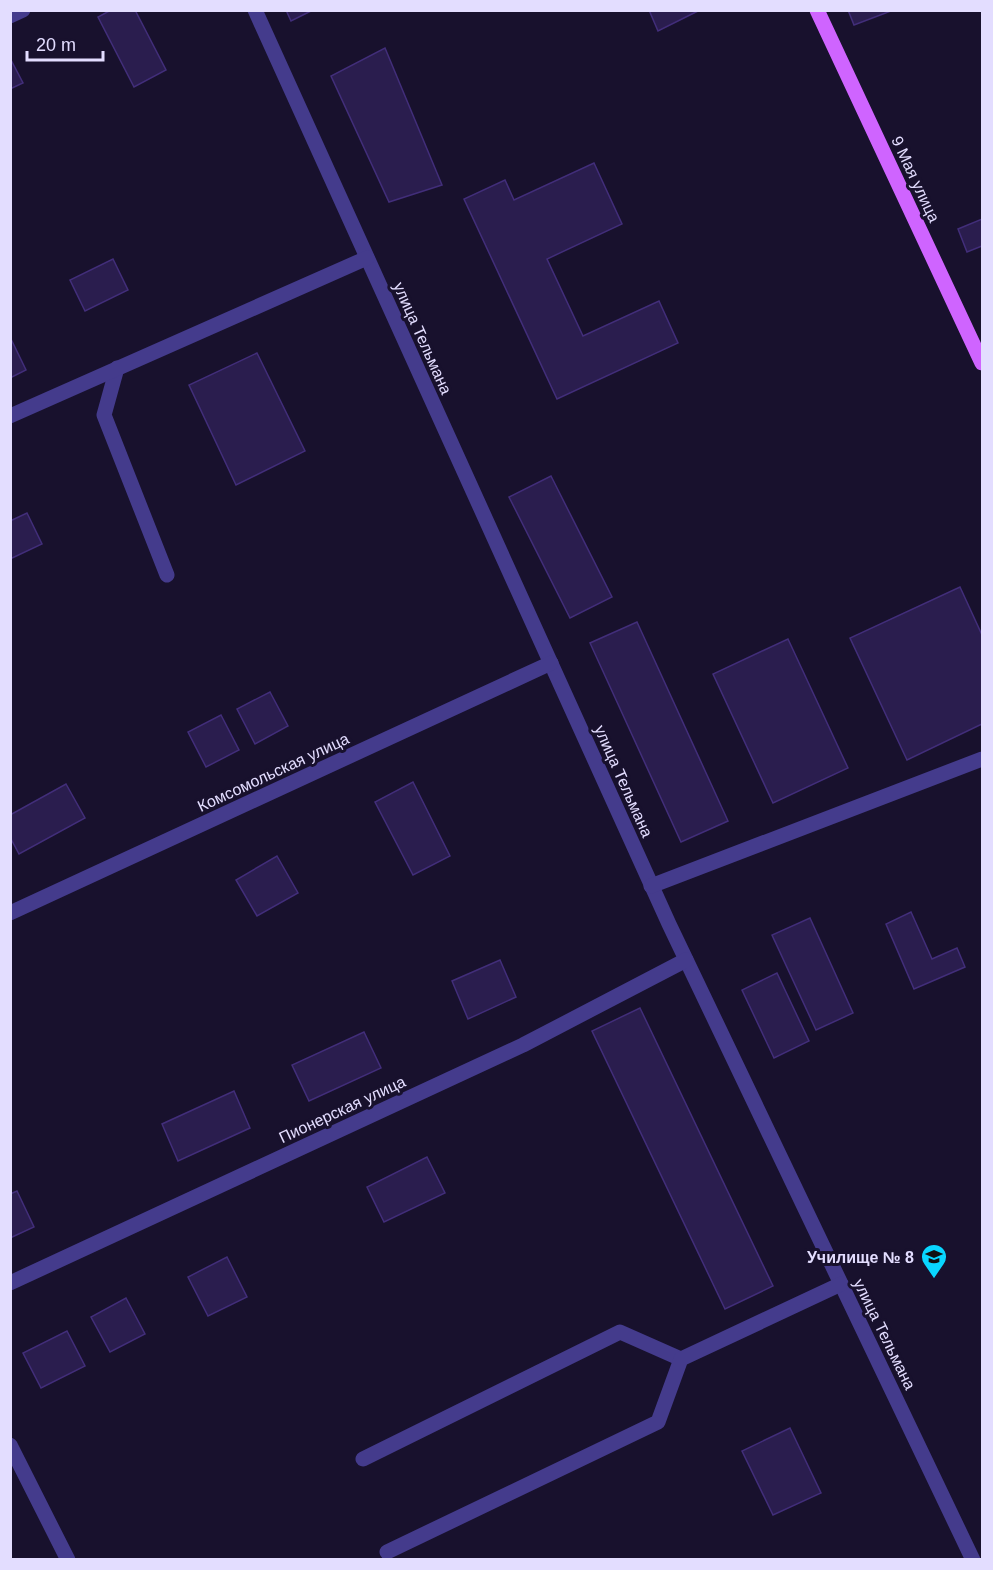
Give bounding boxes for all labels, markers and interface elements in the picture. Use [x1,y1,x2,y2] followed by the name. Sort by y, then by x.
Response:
[27,24,104,62] scale bar
[36,35,76,55] text: 20 m
[888,134,943,225] street label: 9 Мая улица
[390,279,455,397] street label: улица Тельмана
[591,722,656,840] street label: улица Тельмана
[195,730,352,815] street label: Комсомольская улица
[276,1073,408,1146] street label: Пионерская улица
[919,1242,949,1280] school or university icon: Училище № 8
[807,1249,914,1266] place label: Училище № 8
[850,1276,919,1392] street label: улица Тельмана

